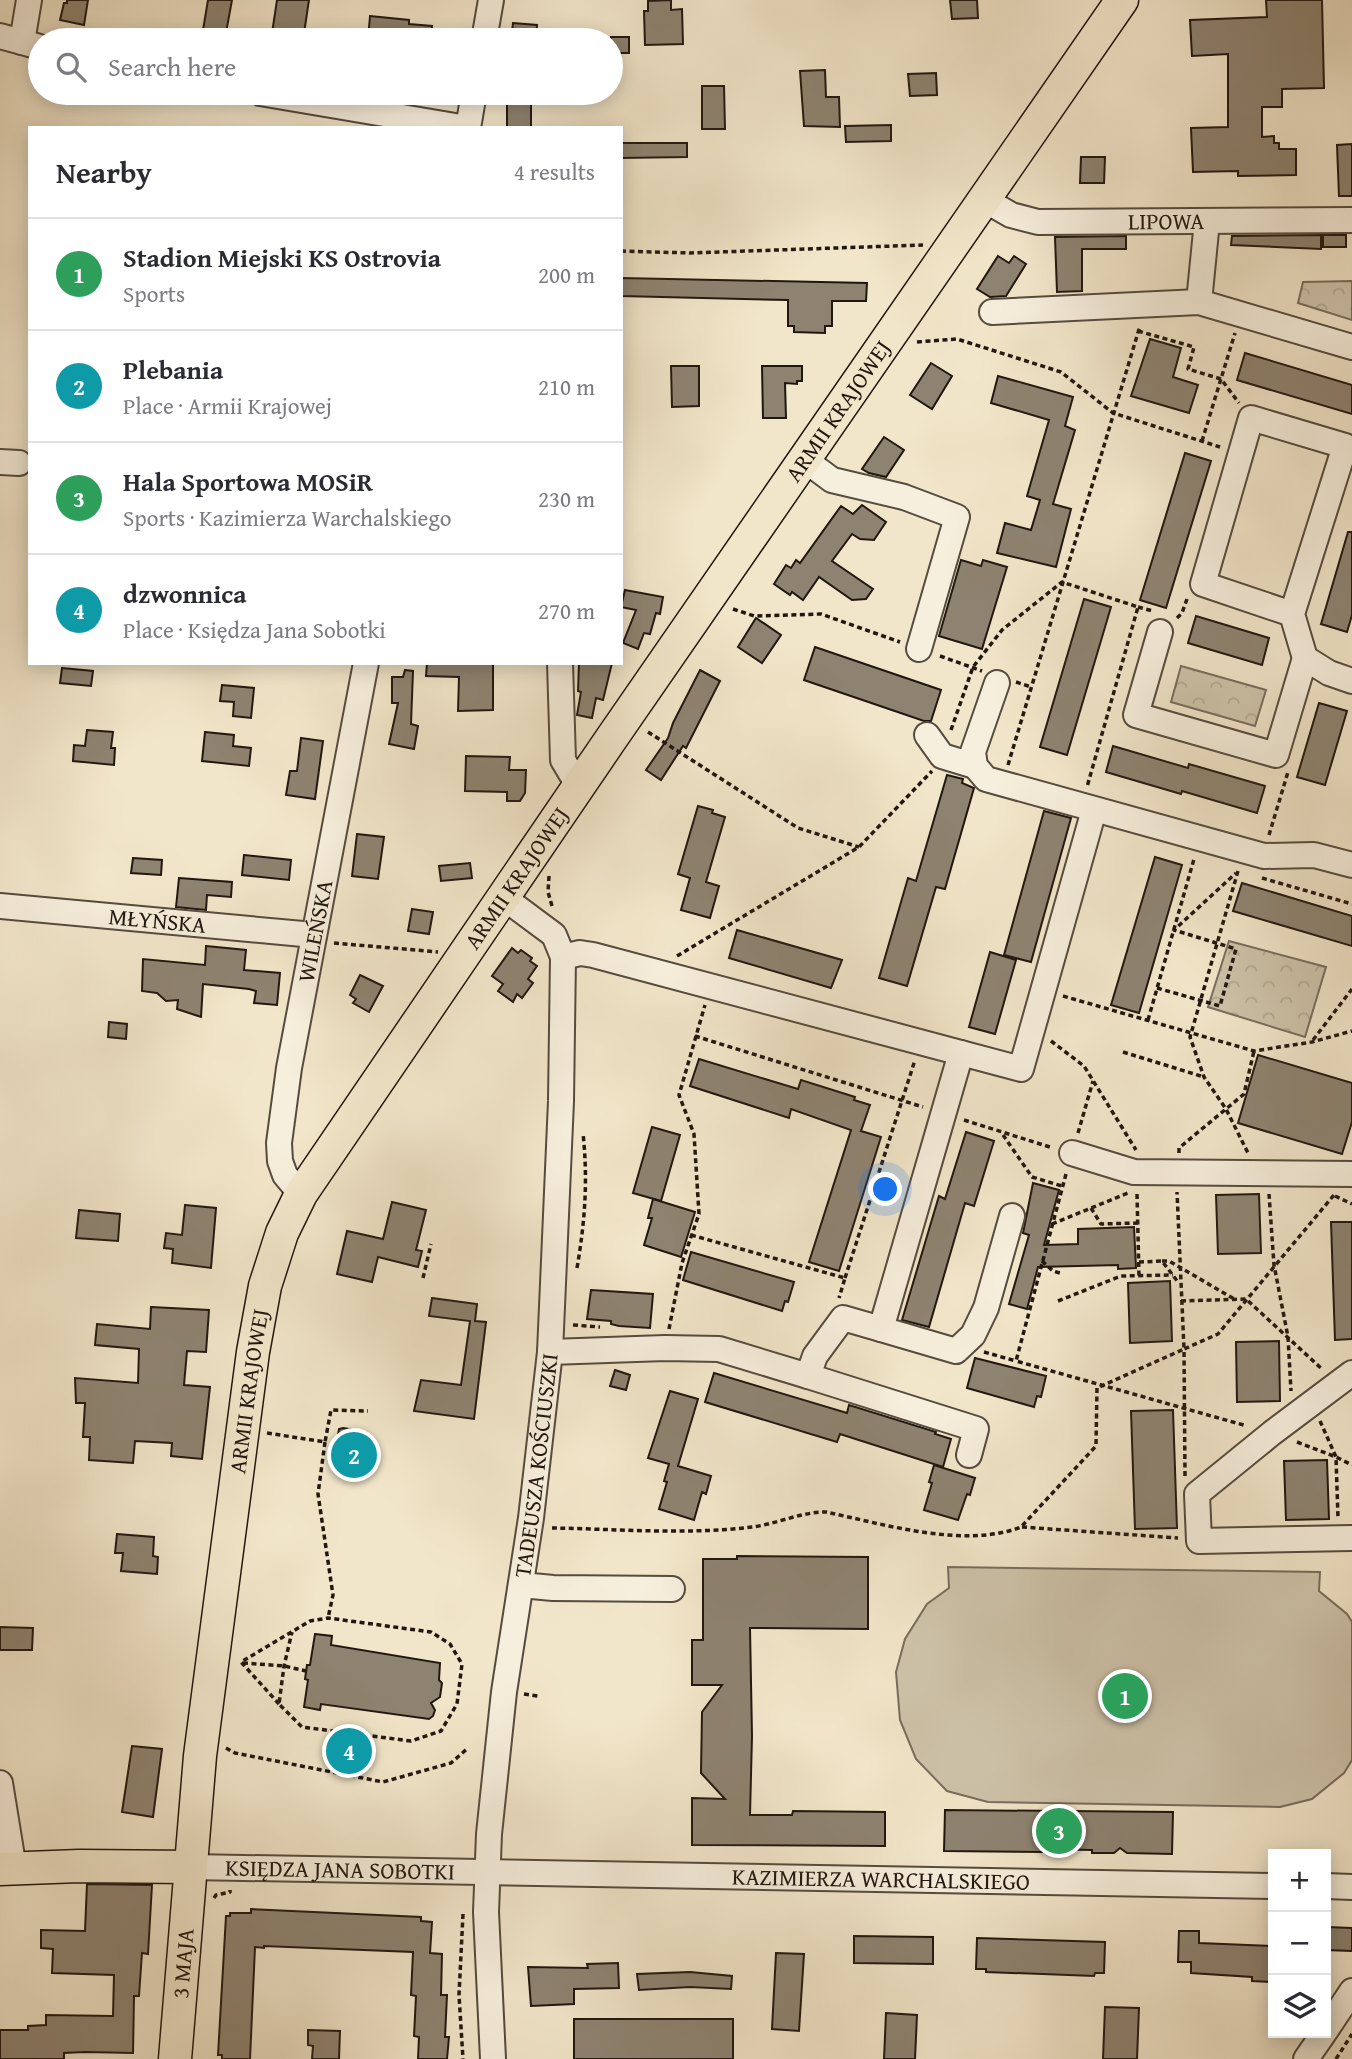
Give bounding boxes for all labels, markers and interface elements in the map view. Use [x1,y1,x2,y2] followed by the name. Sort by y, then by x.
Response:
[28,28,623,105] search box
[108,47,236,86] text: Search here
[52,48,90,86] icon: search
[56,150,152,194] text: Nearby
[514,155,595,188] text: 4 results
[1128,204,1204,237] street label: LIPOWA
[123,238,441,277] text: Stadion Miejski KS Ostrovia
[73,258,85,291] text: 1
[538,258,595,291] text: 200 m
[123,277,185,310] text: Sports
[777,333,898,488] street label: ARMII KRAJOWEJ
[123,350,223,389] text: Plebania
[73,370,85,403] text: 2
[538,370,595,403] text: 210 m
[123,389,332,422] text: Place · Armii Krajowej
[123,462,373,501] text: Hala Sportowa MOSiR
[73,482,85,515] text: 3
[538,482,595,515] text: 230 m
[123,501,452,534] text: Sports · Kazimierza Warchalskiego
[123,574,247,613] text: dzwonnica
[73,594,85,627] text: 4
[538,594,595,627] text: 270 m
[123,613,386,646] text: Place · Księdza Jana Sobotki
[456,800,576,956] street label: ARMII KRAJOWEJ
[289,877,340,985] street label: WILEŃSKA
[107,899,208,941] street label: MŁYŃSKA
[868,1172,902,1206] your location
[220,1306,277,1475] street label: ARMII KRAJOWEJ
[505,1351,566,1580] street label: TADEUSZA KOŚCIUSZKI
[331,1429,377,1481] pin: 2
[1102,1670,1148,1722] pin: 1
[326,1725,372,1777] pin: 4
[1036,1805,1082,1857] pin: 3
[1268,1849,1331,2038] map controls
[1268,1849,1331,1912] button: +
[225,1851,455,1888] street label: KSIĘDZA JANA SOBOTKI
[732,1860,1030,1898] street label: KAZIMIERZA WARCHALSKIEGO
[1268,1912,1331,1975] button: −
[163,1927,202,2000] street label: 3 MAJA
[1268,1975,1331,2038] button: layers

